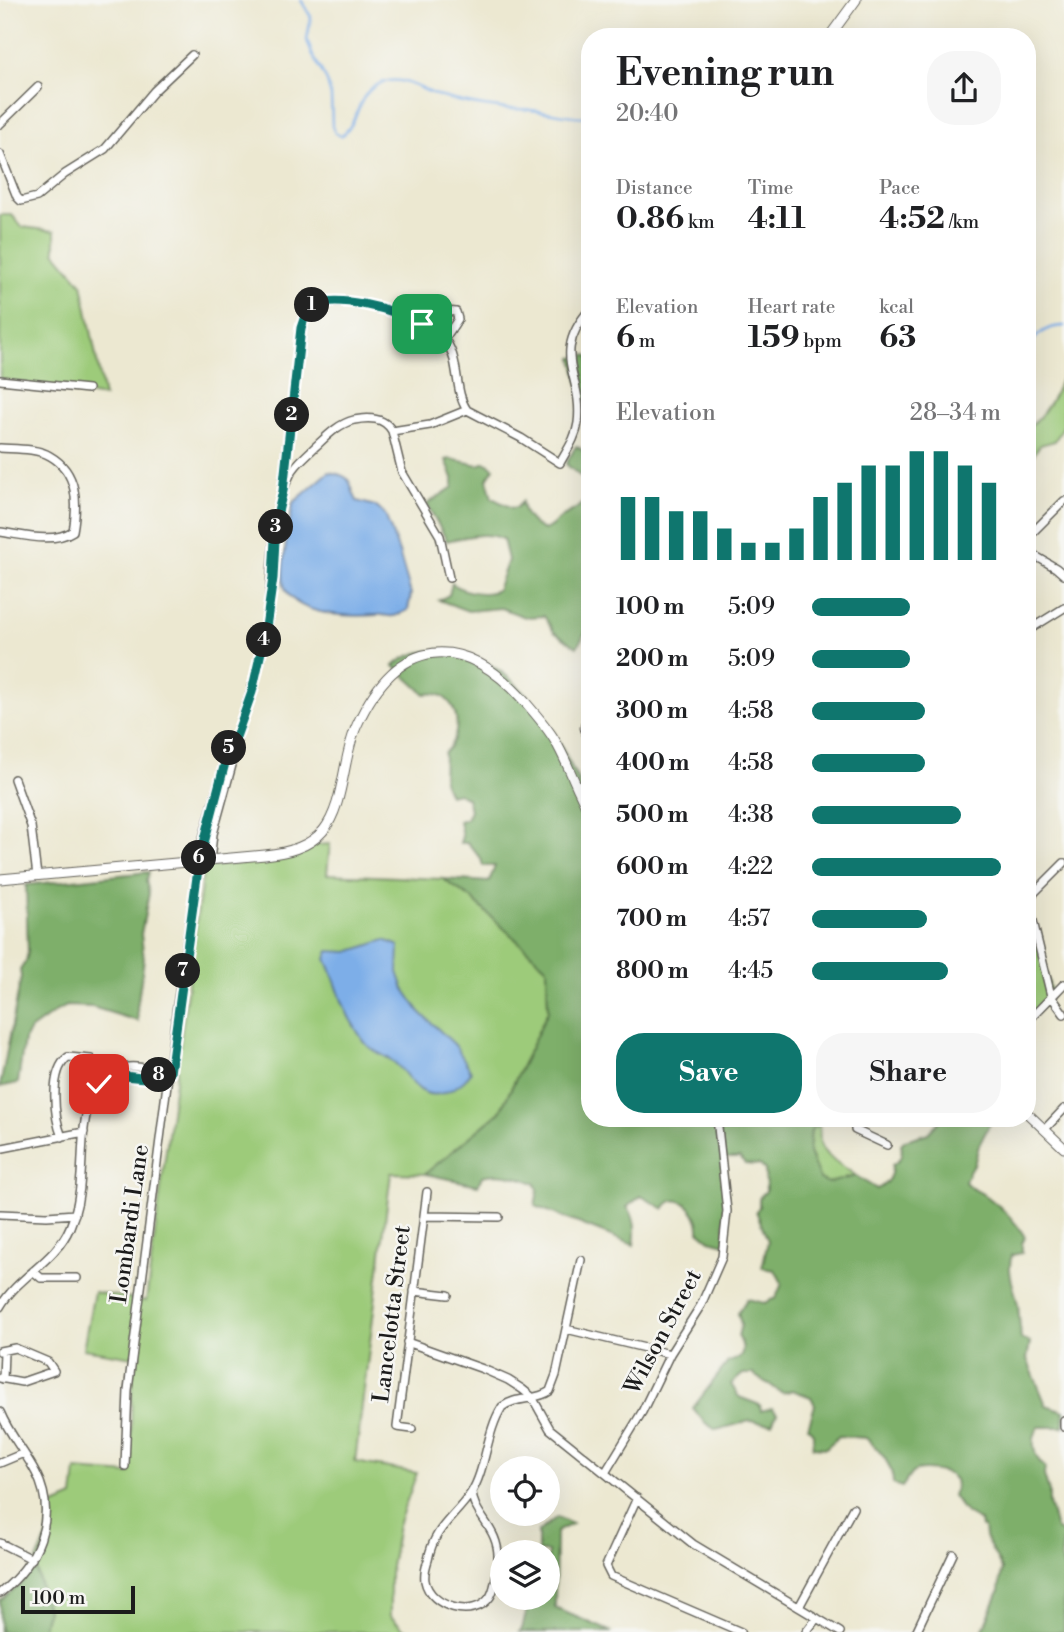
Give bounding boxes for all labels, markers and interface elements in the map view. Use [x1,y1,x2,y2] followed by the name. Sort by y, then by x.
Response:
[616,50,834,97] text: Evening run
[927,51,1001,125] button: share
[616,100,679,128] text: 20:40
[616,176,693,200] text: Distance
[748,176,793,200] text: Time
[879,176,920,200] text: Pace
[616,200,684,238] text: 0.86
[748,200,806,238] text: 4:11
[879,200,945,238] text: 4:52
[684,210,715,234] text: km
[945,210,979,234] text: /km
[294,288,330,322] pin: 1
[307,292,316,316] text: 1
[392,294,452,354] pin
[616,295,698,319] text: Elevation
[748,295,835,319] text: Heart rate
[879,295,914,319] text: kcal
[403,305,441,343] icon: arrive
[616,319,635,357] text: 6
[748,319,800,357] text: 159
[879,319,916,357] text: 63
[635,329,655,353] text: m
[800,329,842,353] text: bpm
[274,398,310,432] pin: 2
[616,399,716,427] text: Elevation
[910,399,1001,427] text: 28–34 m
[286,402,297,426] text: 2
[258,510,294,544] pin: 3
[270,514,281,538] text: 3
[616,593,684,621] text: 100 m
[728,593,775,621] text: 5:09
[246,622,282,658] pin: 4
[257,627,270,651] text: 4
[616,645,688,673] text: 200 m
[728,645,775,673] text: 5:09
[616,697,688,725] text: 300 m
[728,697,774,725] text: 4:58
[212,730,246,766] pin: 5
[223,735,234,759] text: 5
[616,749,689,777] text: 400 m
[728,749,774,777] text: 4:58
[616,801,688,829] text: 500 m
[728,801,774,829] text: 4:38
[182,840,216,876] pin: 6
[193,845,204,869] text: 6
[616,853,689,881] text: 600 m
[728,853,773,881] text: 4:22
[616,905,687,933] text: 700 m
[728,905,770,933] text: 4:57
[166,954,200,988] pin: 7
[616,957,689,985] text: 800 m
[728,957,773,985] text: 4:45
[177,958,188,982] text: 7
[616,1033,802,1113] button: Save
[816,1033,1001,1113] button: Share
[69,1054,129,1114] pin
[142,1058,176,1092] pin: 8
[152,1062,165,1086] text: 8
[80,1065,118,1103] icon: check
[105,1143,155,1305] street label: Lombardi Lane
[367,1224,417,1404] street label: Lancelotta Street
[618,1264,708,1401] street label: Wilson Street
[490,1456,560,1610] map controls
[490,1456,560,1526] button: locate
[490,1540,560,1610] button: layers
[21,1583,135,1615] scale bar
[32,1586,85,1610] text: 100 m

